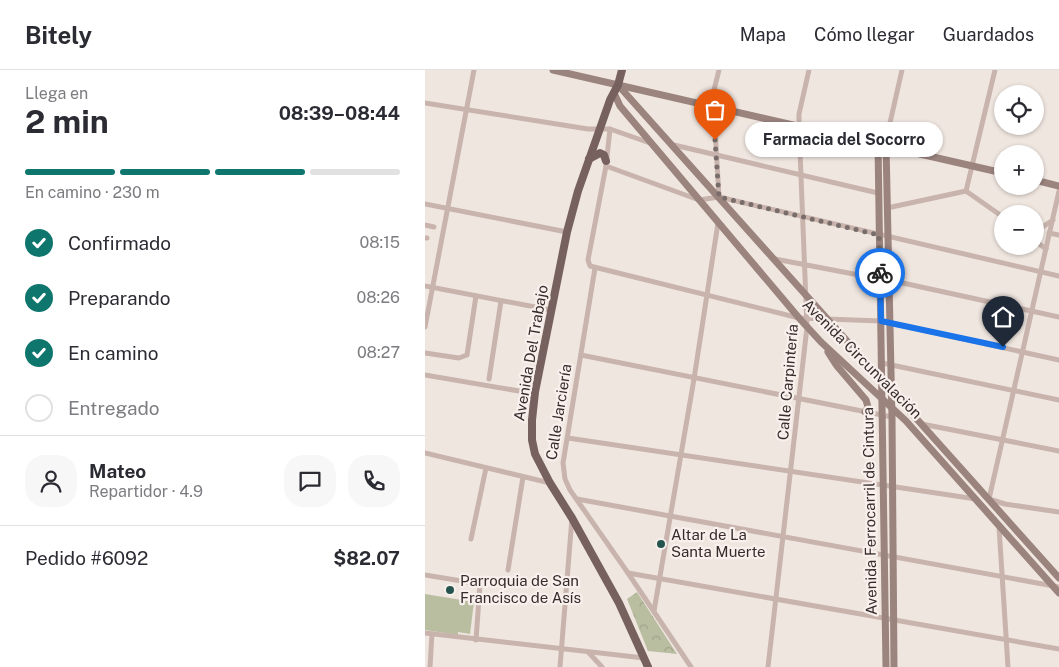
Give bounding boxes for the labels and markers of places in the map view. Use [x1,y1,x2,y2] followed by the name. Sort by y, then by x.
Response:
[694,89,736,140] pin
[745,122,943,158] callout: Farmacia del Socorro
[982,296,1024,347] pin
[671,526,766,560] place label: Altar de La Santa Muerte
[655,538,667,550] marker: Altar de La Santa Muerte
[460,572,581,606] place label: Parroquia de San Francisco de Asís
[444,584,456,596] marker: Parroquia de San Francisco de Asís

